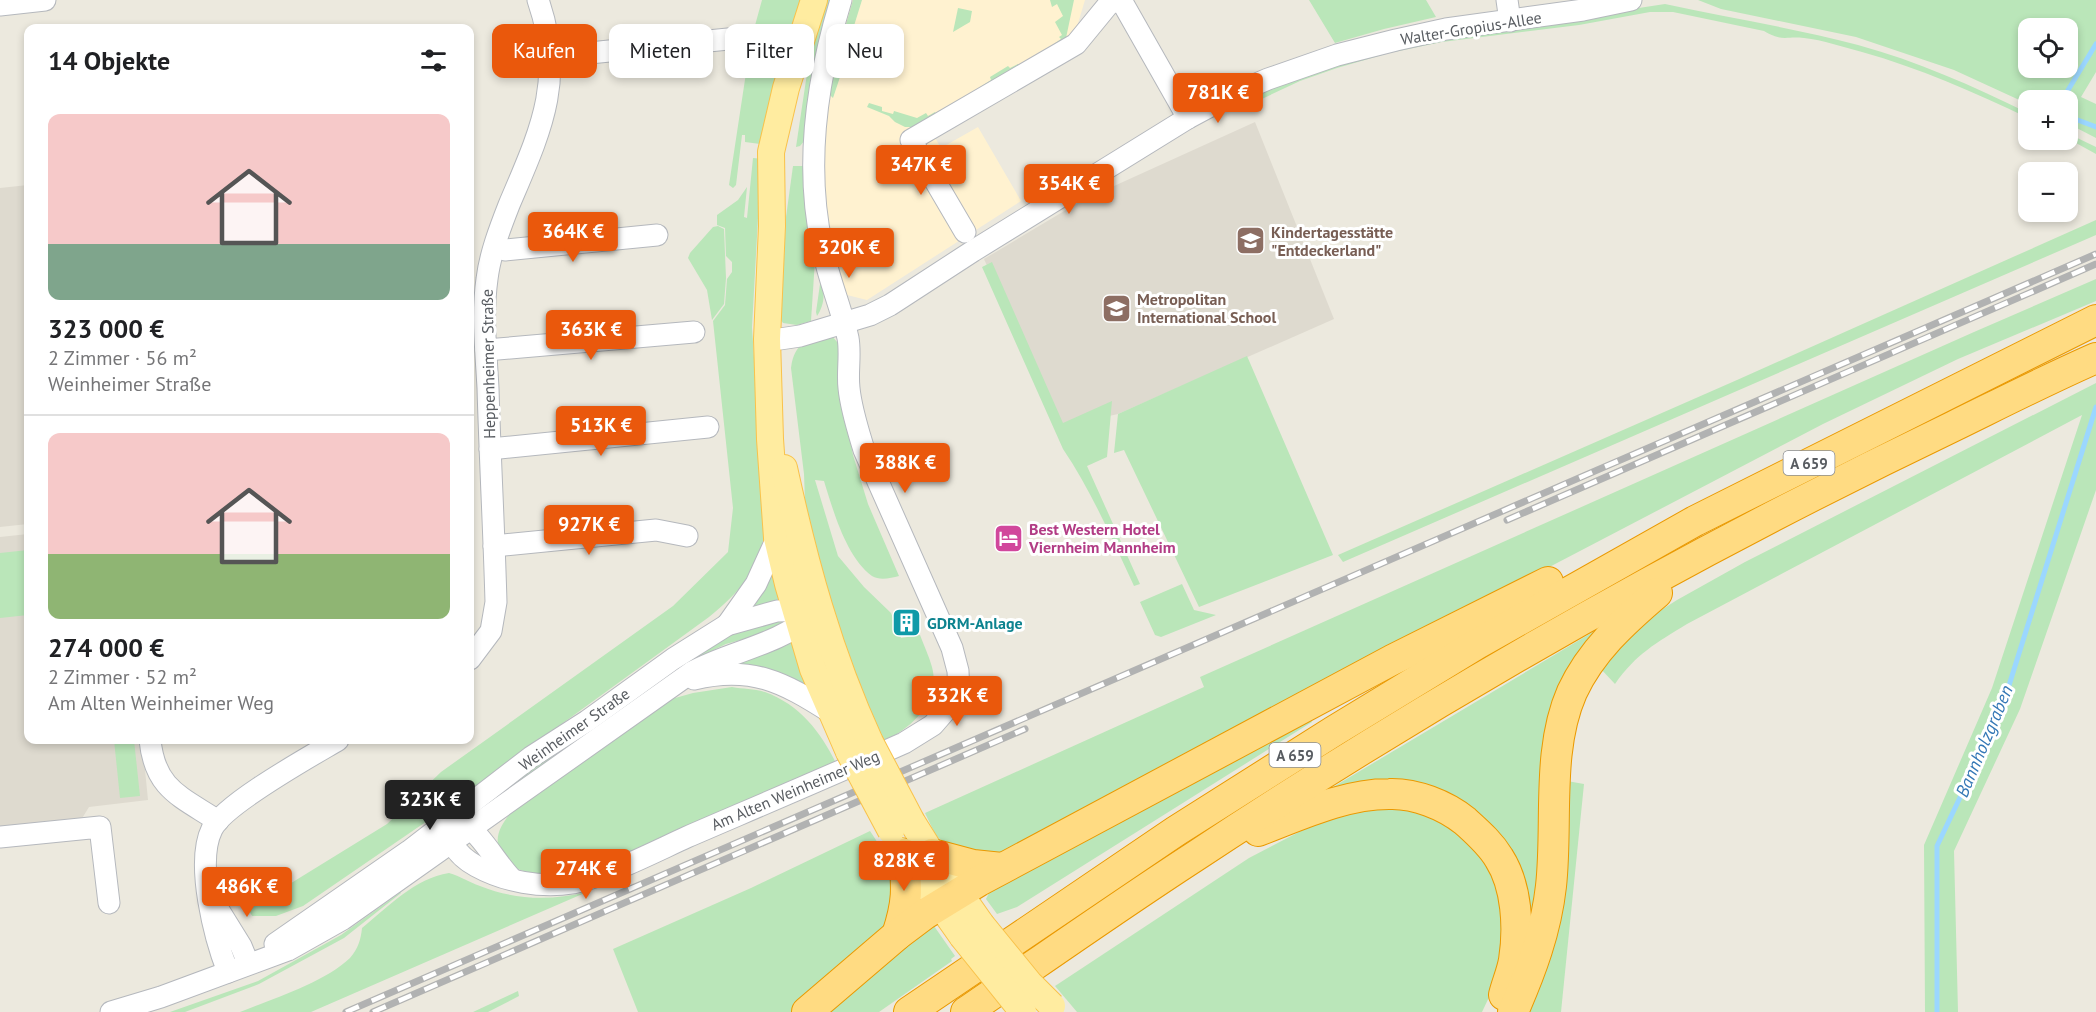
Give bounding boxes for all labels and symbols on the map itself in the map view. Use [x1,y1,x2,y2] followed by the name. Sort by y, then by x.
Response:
[1399,7,1543,49] street label: Walter-Gropius-Allee
[1169,73,1267,124] pin: 781K €
[872,145,970,196] pin: 347K €
[1020,164,1118,215] pin: 354K €
[524,212,622,263] pin: 364K €
[1271,222,1393,260] place label: Kindertagesstätte "Entdeckerland"
[1234,225,1266,257] school or university icon: Kindertagesstätte "Entdeckerland"
[800,228,898,279] pin: 320K €
[477,289,499,439] street label: Heppenheimer Straße
[1137,289,1276,327] place label: Metropolitan International School
[1100,292,1132,324] school or university icon: Metropolitan International School
[542,310,640,361] pin: 363K €
[552,406,650,457] pin: 513K €
[856,443,954,494] pin: 388K €
[1784,451,1834,475] road number: A 659
[540,505,638,556] pin: 927K €
[1028,519,1176,557] place label: Best Western Hotel Viernheim Mannheim
[992,522,1024,554] hotel icon: Best Western Hotel Viernheim Mannheim
[890,607,922,639] building icon: GDRM-Anlage
[927,613,1023,633] place label: GDRM-Anlage
[908,676,1006,727] pin: 332K €
[1950,682,2018,800] water label: Bannholzgraben
[515,683,633,775] street label: Weinheimer Straße
[1270,743,1320,767] road number: A 659
[708,745,882,835] street label: Am Alten Weinheimer Weg
[381,780,479,831] pin: 323K €
[855,841,953,892] pin: 828K €
[537,849,635,900] pin: 274K €
[198,867,296,918] pin: 486K €

